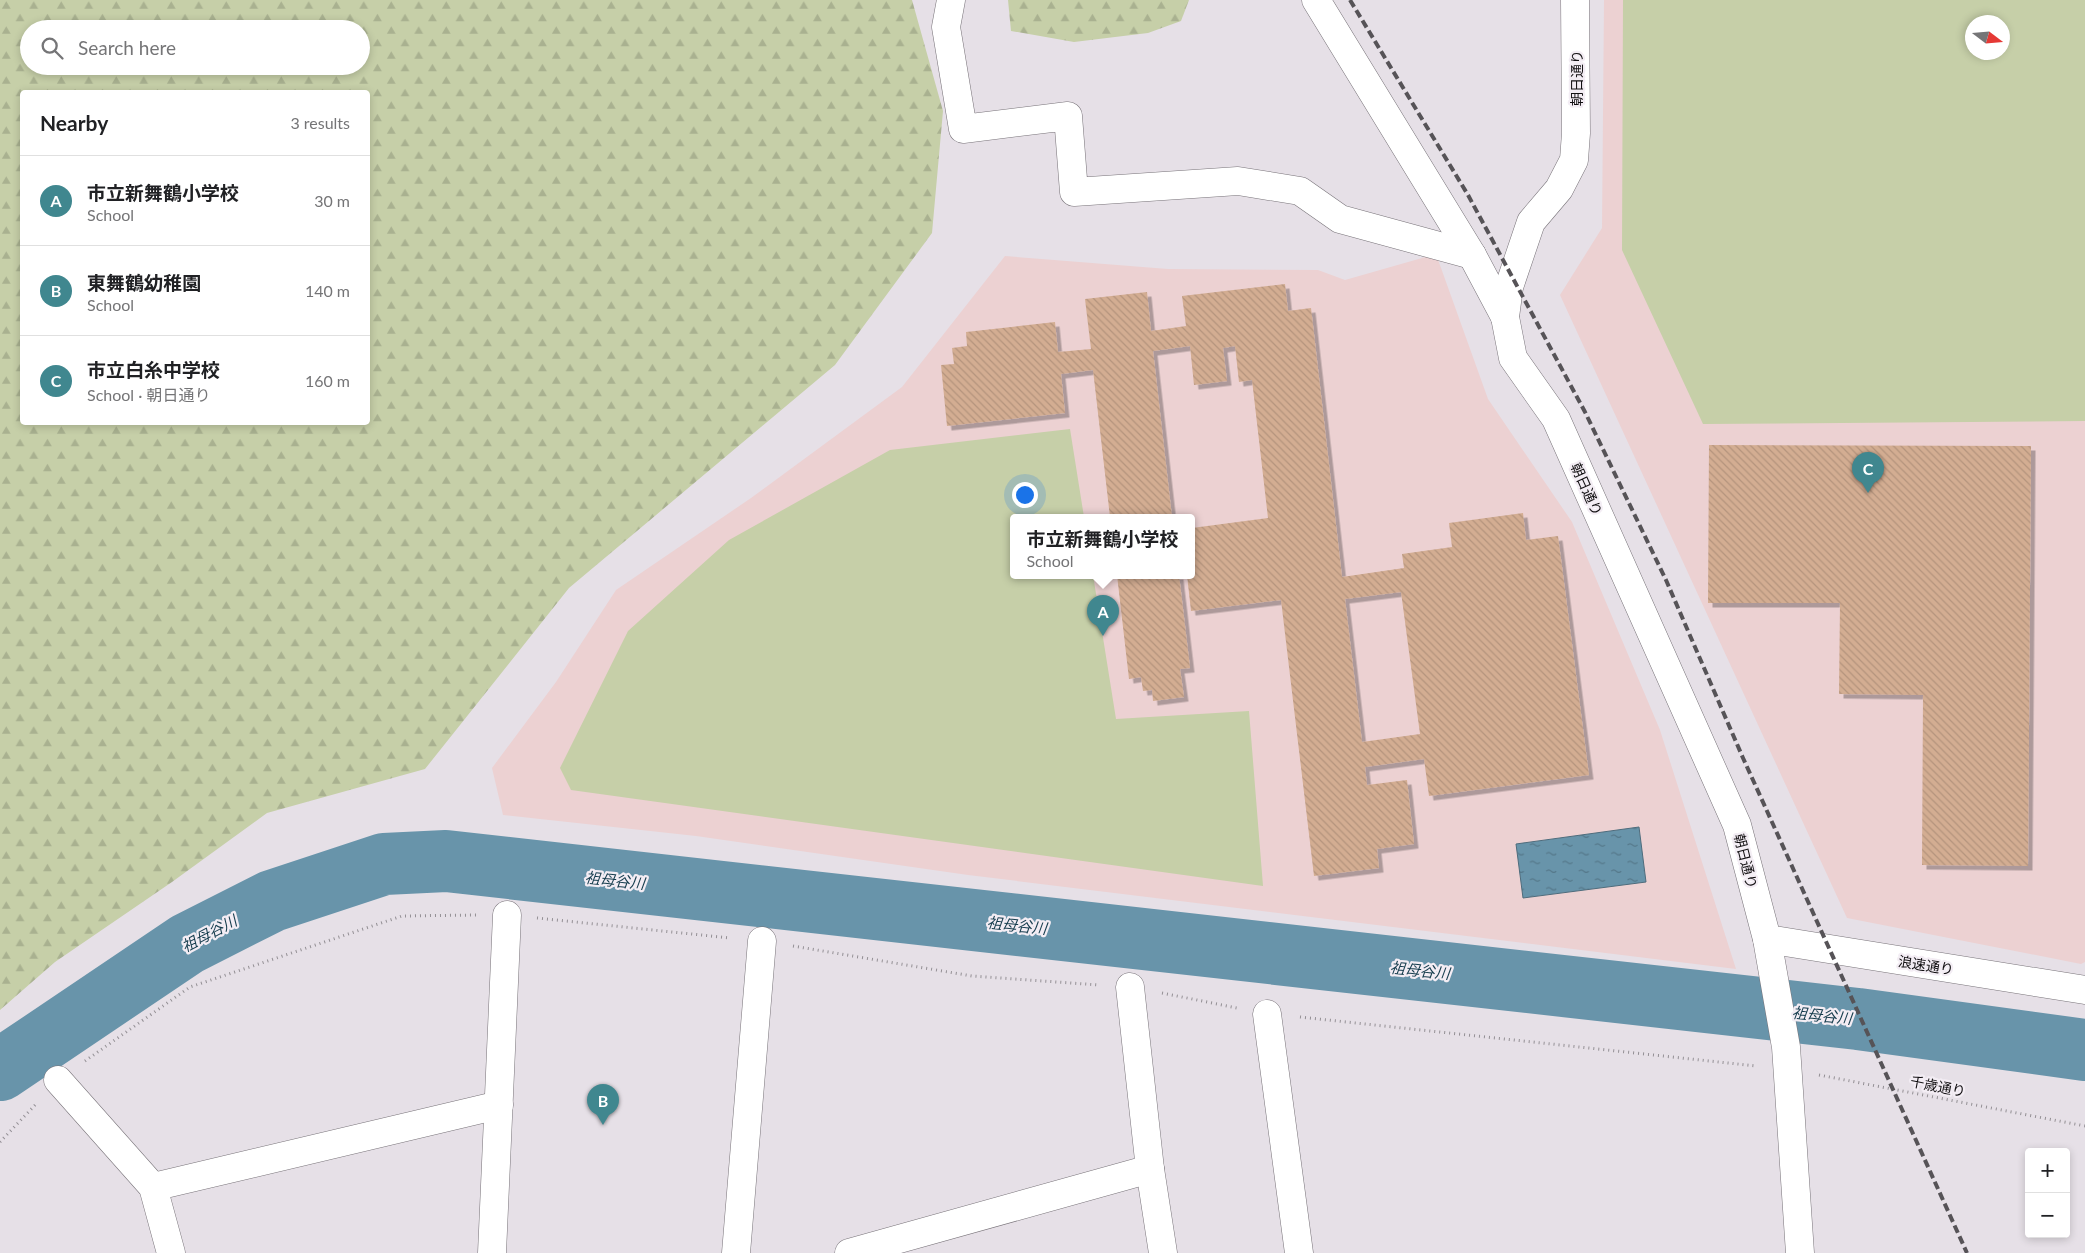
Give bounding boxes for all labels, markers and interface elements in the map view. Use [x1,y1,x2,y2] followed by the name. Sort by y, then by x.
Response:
[1965,15,2010,60] north arrow
[20,20,370,75] search box
[38,34,66,62] icon: search
[78,36,176,59] text: Search here
[1568,50,1585,106] street label: 朝日通り
[40,110,108,135] text: Nearby
[290,113,350,132] text: 3 results
[87,181,239,204] text: 市立新舞鶴小学校
[50,191,62,210] text: A
[314,191,350,210] text: 30 m
[87,205,134,224] text: School
[87,271,201,294] text: 東舞鶴幼稚園
[51,281,61,300] text: B
[305,281,350,300] text: 140 m
[87,295,134,314] text: School
[87,358,220,381] text: 市立白糸中学校
[51,371,61,390] text: C
[305,371,350,390] text: 160 m
[87,385,210,404] text: School · 朝日通り
[1852,452,1884,493] pin: C
[1568,460,1606,518] street label: 朝日通り
[1012,482,1038,508] your location
[1010,514,1195,579] popup
[1026,527,1179,550] text: 市立新舞鶴小学校
[1026,551,1074,570] text: School
[1087,595,1119,636] pin: A
[1731,832,1761,890] street label: 朝日通り
[584,868,648,892] water label: 祖母谷川
[178,910,241,955] water label: 祖母谷川
[986,913,1050,937] water label: 祖母谷川
[1897,952,1955,978] street label: 浪速通り
[1389,958,1453,982] water label: 祖母谷川
[1791,1003,1855,1027] water label: 祖母谷川
[1909,1072,1967,1100] street label: 千歳通り
[587,1084,619,1125] pin: B
[2025,1148,2070,1238] map controls
[2025,1148,2070,1193] button: +
[2025,1193,2070,1238] button: −

